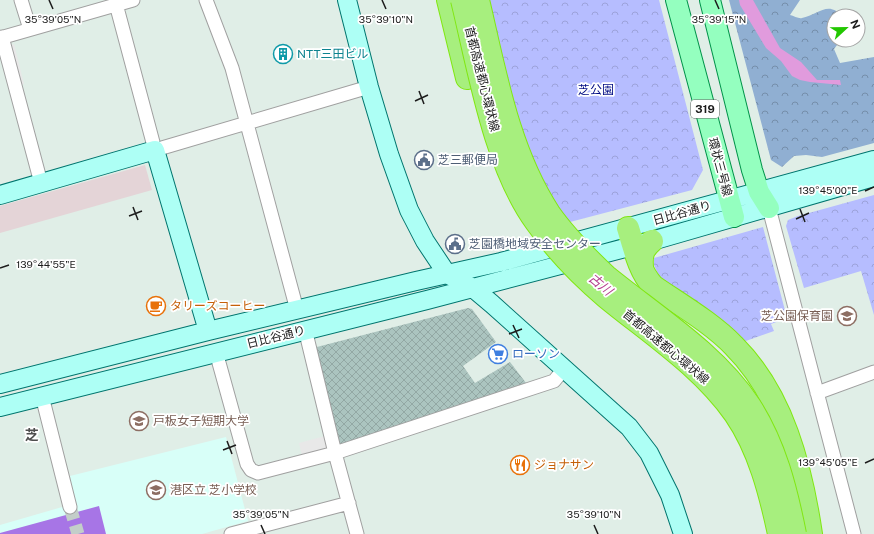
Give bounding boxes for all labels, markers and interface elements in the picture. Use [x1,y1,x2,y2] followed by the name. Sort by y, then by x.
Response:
[826,8,866,48] north arrow
[25,13,81,25] text: 35°39'05"N
[359,13,413,25] text: 35°39'10"N
[692,13,746,25] text: 35°39'15"N
[848,18,862,30] text: N
[462,25,502,133] street label: 首都高速都心環状線
[272,43,294,65] building icon: NTT三田ビル
[297,47,369,61] place label: NTT三田ビル
[578,83,614,97] park label: 芝公園
[691,100,719,118] road number: 319
[705,136,735,198] street label: 環状三号線
[413,149,435,171] public building icon: 芝三郵便局
[438,153,498,167] place label: 芝三郵便局
[799,184,857,196] text: 139°45'00"E
[651,198,713,228] street label: 日比谷通り
[444,233,466,255] public building icon: 芝園橋地域安全センター
[469,237,601,251] place label: 芝園橋地域安全センター
[16,258,76,270] text: 139°44'55"E
[586,270,617,300] water label: 古川
[145,295,167,317] cafe icon: タリーズコーヒー
[170,299,265,313] place label: タリーズコーヒー
[836,305,858,327] school or university icon: 芝公園保育園
[620,307,712,387] street label: 首都高速都心環状線
[761,309,833,323] place label: 芝公園保育園
[245,323,307,351] street label: 日比谷通り
[487,343,509,365] supermarket icon: ローソン
[512,347,560,361] place label: ローソン
[128,410,150,432] school or university icon: 戸板女子短期大学
[153,414,249,428] place label: 戸板女子短期大学
[25,427,39,443] district label: 芝
[509,454,531,476] restaurant icon: ジョナサン
[798,456,858,468] text: 139°45'05"E
[534,458,594,472] place label: ジョナサン
[145,479,167,501] school or university icon: 港区立 芝小学校
[170,483,257,497] place label: 港区立 芝小学校
[233,508,289,520] text: 35°39'05"N
[567,508,621,520] text: 35°39'10"N

